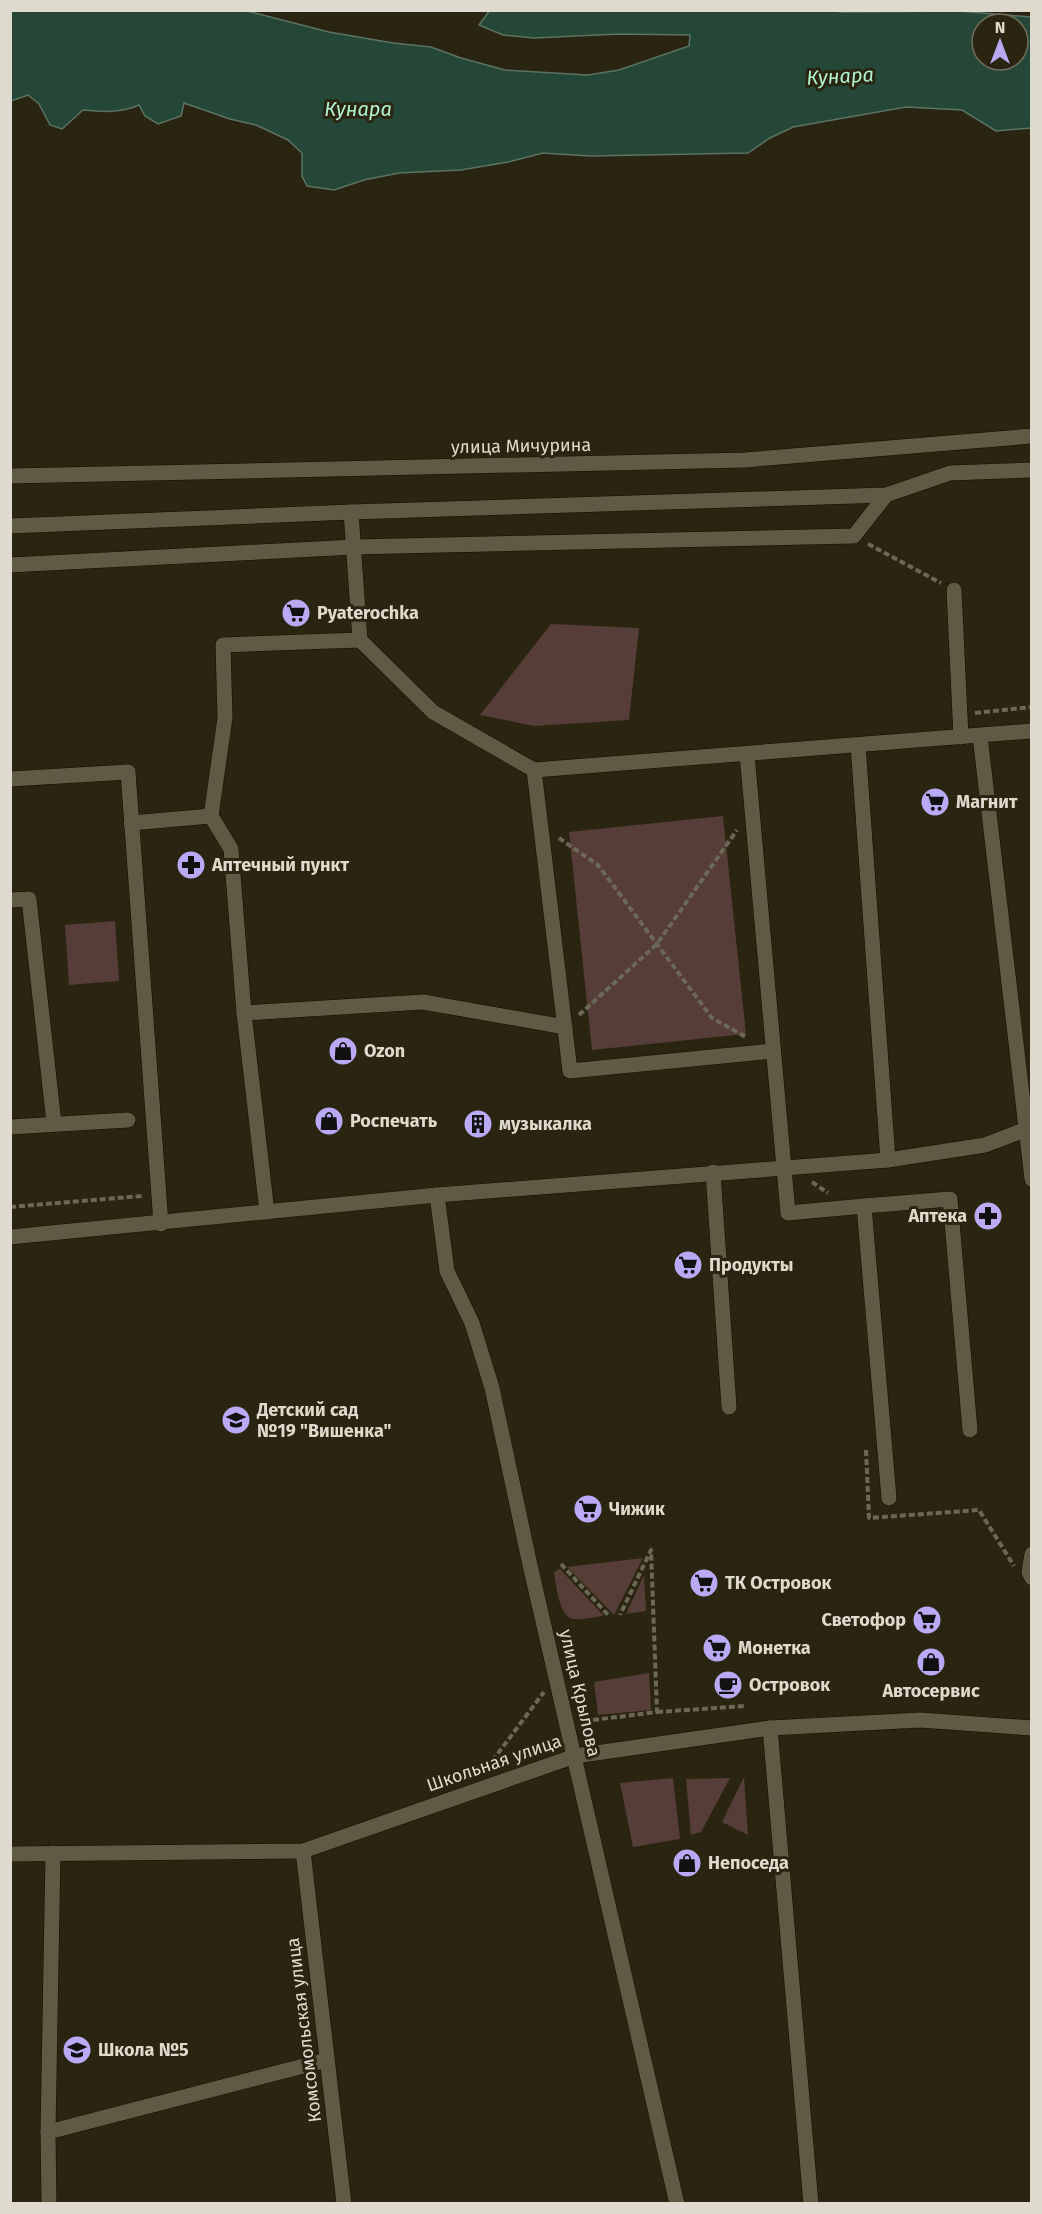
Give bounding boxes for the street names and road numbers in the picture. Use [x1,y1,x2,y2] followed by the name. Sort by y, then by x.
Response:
[451,434,591,458] street label: улица Мичурина
[555,1627,605,1759] street label: улица Крылова
[424,1730,564,1796] street label: Школьная улица
[282,1936,326,2124] street label: Комсомольская улица

